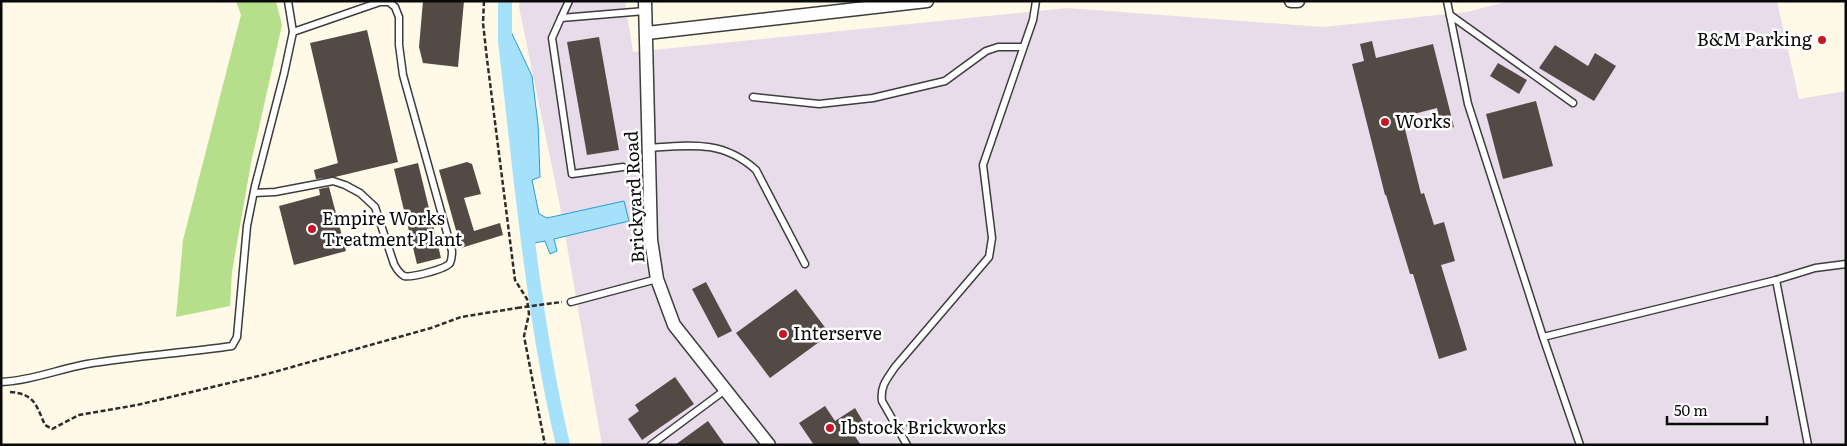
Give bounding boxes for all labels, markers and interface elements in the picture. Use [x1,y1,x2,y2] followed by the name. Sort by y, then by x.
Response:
[1697,25,1813,52] place label: B&M Parking
[1816,34,1828,46] marker: B&M Parking
[1395,107,1451,134] place label: Works
[1379,116,1391,128] marker: Works
[617,130,650,264] street label: Brickyard Road
[322,204,463,252] place label: Empire Works Treatment Plant
[306,223,318,235] marker: Empire Works Treatment Plant
[793,319,882,346] place label: Interserve
[777,328,789,340] marker: Interserve
[1667,394,1767,426] scale bar
[1674,398,1708,421] text: 50 m
[840,413,1006,440] place label: Ibstock Brickworks
[824,422,836,434] marker: Ibstock Brickworks

